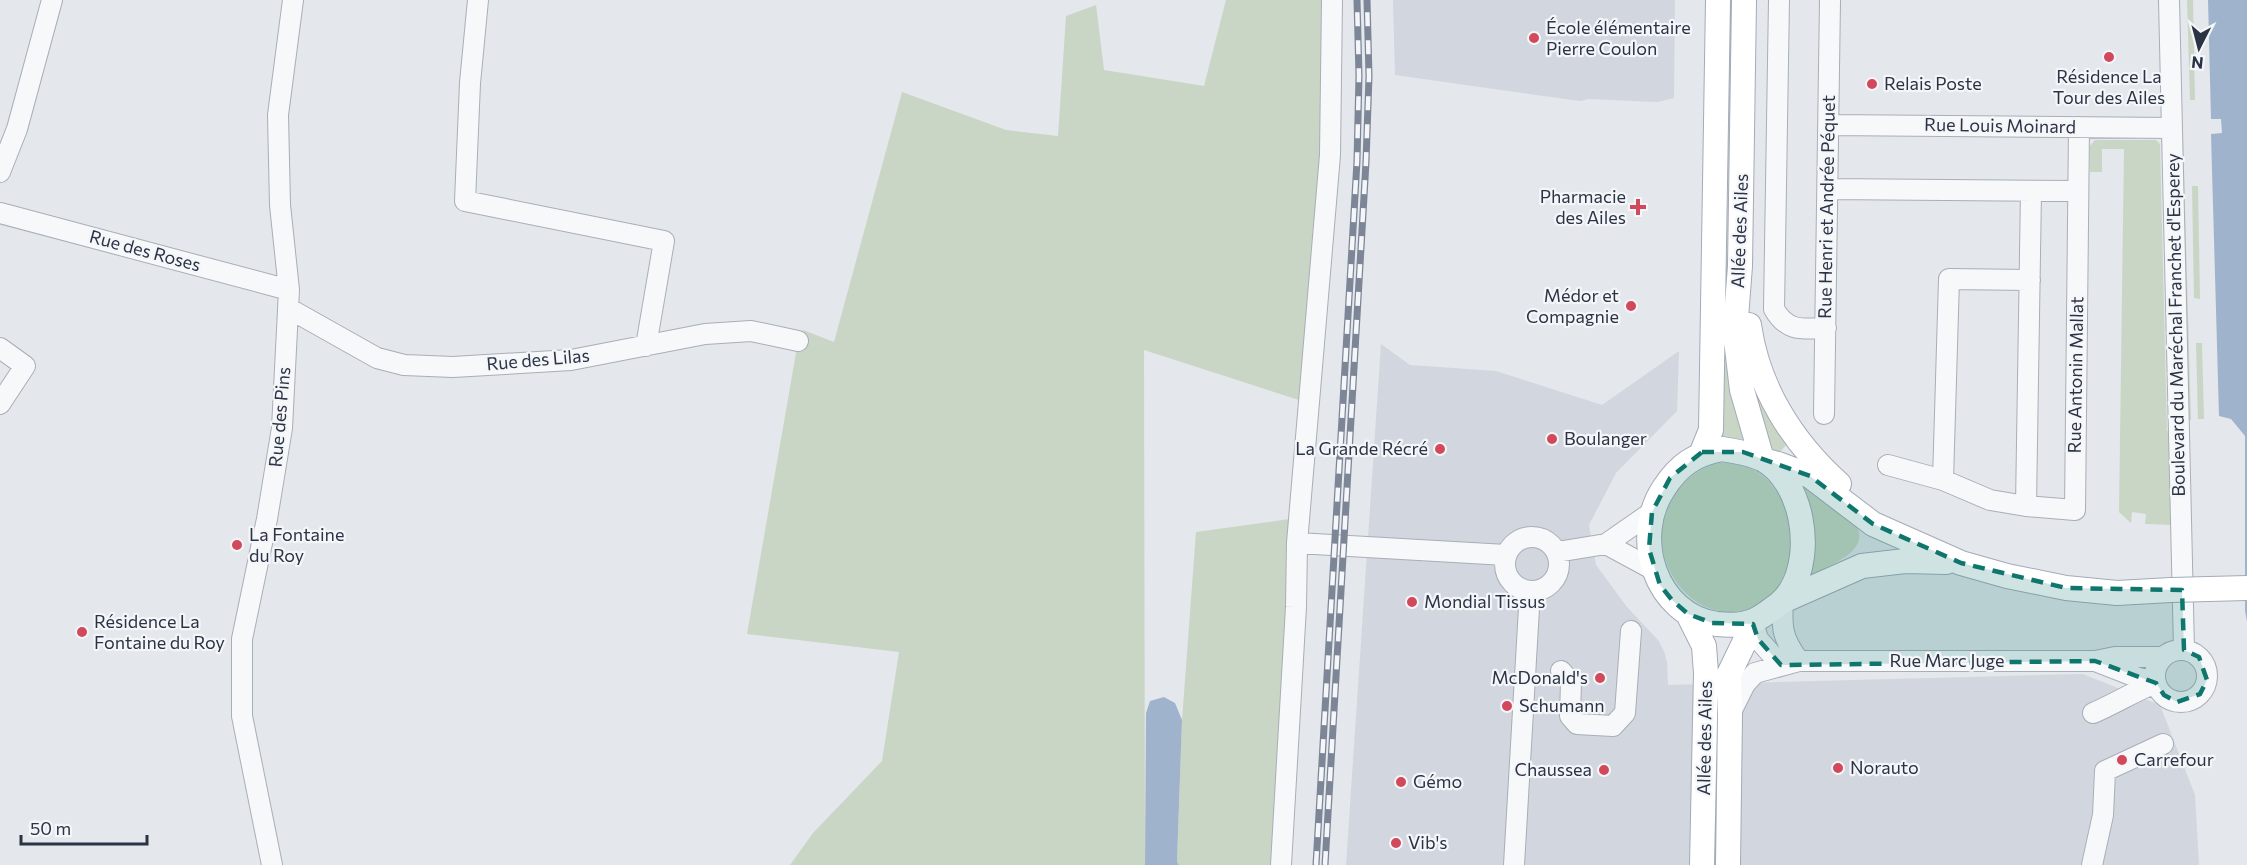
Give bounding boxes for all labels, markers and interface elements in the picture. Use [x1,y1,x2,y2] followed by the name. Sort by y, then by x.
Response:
[1546,16,1691,59] place label: École élémentaire Pierre Coulon
[2169,18,2229,78] north arrow
[1527,31,1541,45] marker: École élémentaire Pierre Coulon
[2102,50,2116,64] marker: Résidence La Tour des Ailes
[2190,53,2204,73] text: N
[2053,65,2165,108] place label: Résidence La Tour des Ailes
[1884,72,1982,94] place label: Relais Poste
[1865,77,1879,91] marker: Relais Poste
[1813,95,1839,319] street label: Rue Henri et Andrée Péquet
[1924,113,2076,137] street label: Rue Louis Moinard
[2161,153,2189,497] street label: Boulevard du Maréchal Franchet d'Esperey
[1726,173,1752,289] street label: Allée des Ailes
[1540,185,1626,228] place label: Pharmacie des Ailes
[1631,200,1645,214] marker: Pharmacie des Ailes
[87,225,203,275] street label: Rue des Roses
[1526,284,1619,327] place label: Médor et Compagnie
[2063,296,2087,454] street label: Rue Antonin Mallat
[1624,299,1638,313] marker: Médor et Compagnie
[485,344,590,374] street label: Rue des Lilas
[264,366,294,468] street label: Rue des Pins
[1564,427,1647,449] place label: Boulanger
[1545,432,1559,446] marker: Boulanger
[1295,437,1428,459] place label: La Grande Récré
[1433,442,1447,456] marker: La Grande Récré
[249,523,344,566] place label: La Fontaine du Roy
[230,538,244,552] marker: La Fontaine du Roy
[1424,590,1545,612] place label: Mondial Tissus
[1405,595,1419,609] marker: Mondial Tissus
[94,610,225,653] place label: Résidence La Fontaine du Roy
[75,625,89,639] marker: Résidence La Fontaine du Roy
[1889,649,2005,671] street label: Rue Marc Juge
[1491,666,1588,688] place label: McDonald's
[1593,671,1607,685] marker: McDonald's
[1692,680,1716,796] street label: Allée des Ailes
[1519,694,1605,716] place label: Schumann
[1500,699,1514,713] marker: Schumann
[2134,748,2214,770] place label: Carrefour
[2115,753,2129,767] marker: Carrefour
[1850,756,1919,778] place label: Norauto
[1515,758,1592,780] place label: Chaussea
[1831,761,1845,775] marker: Norauto
[1597,763,1611,777] marker: Chaussea
[1413,770,1462,792] place label: Gémo
[1394,775,1408,789] marker: Gémo
[21,808,147,846] scale bar
[30,817,71,839] text: 50 m
[1408,831,1447,853] place label: Vib's
[1389,836,1403,850] marker: Vib's

